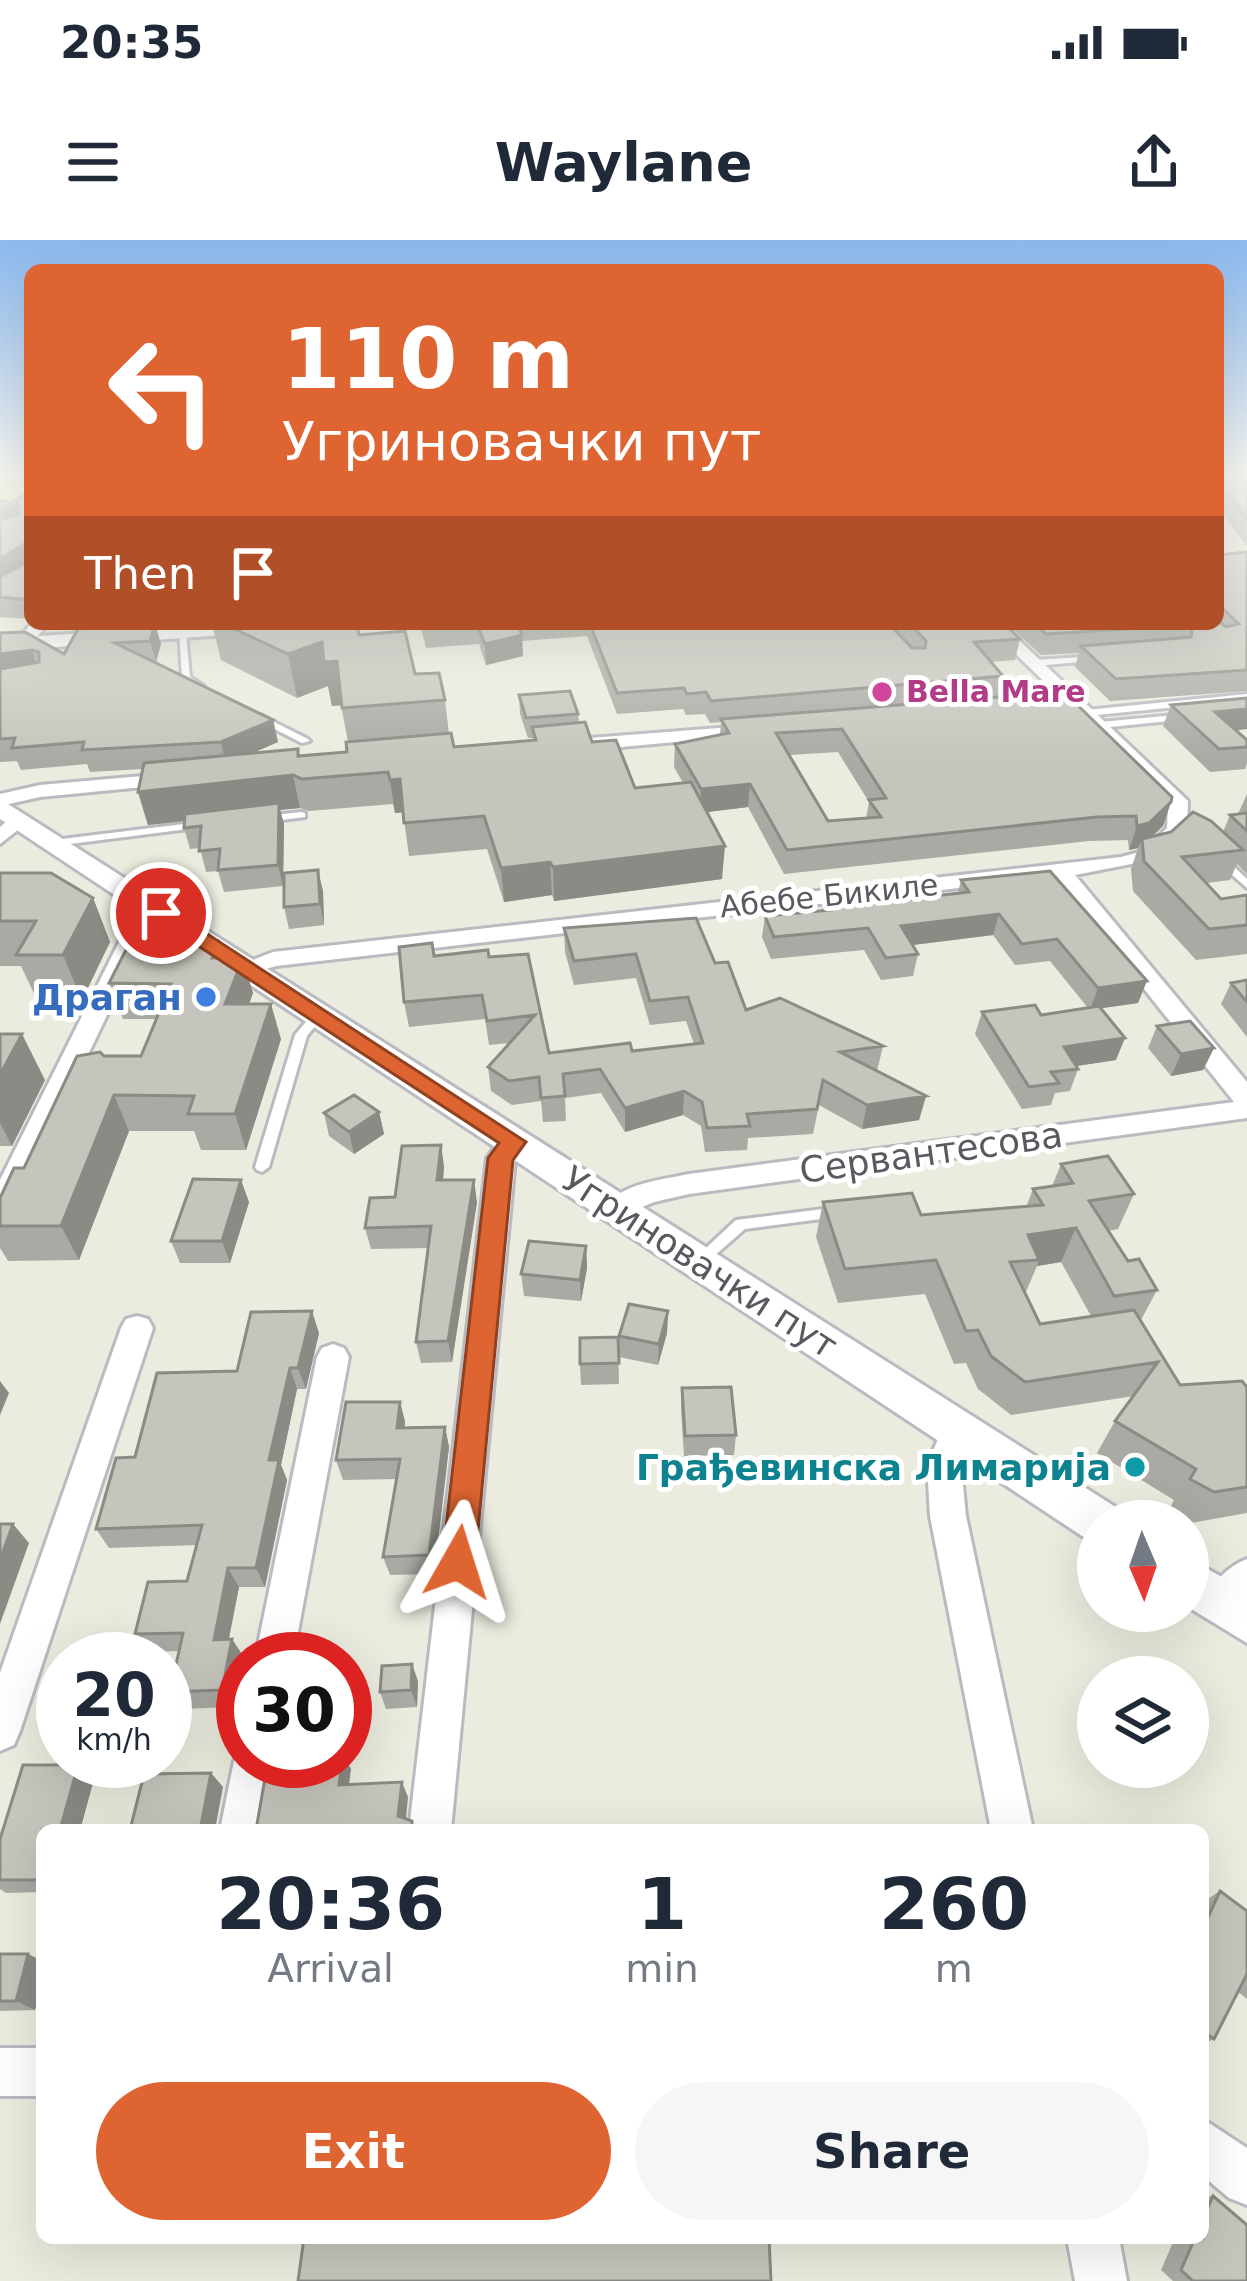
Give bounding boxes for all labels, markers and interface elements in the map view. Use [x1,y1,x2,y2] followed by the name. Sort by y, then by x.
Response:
[60,16,203,69] text: 20:35
[60,129,126,195] icon: menu
[1121,129,1187,195] icon: share
[495,131,752,194] text: Waylane
[282,310,574,408] text: 110 m
[84,312,240,468] icon: left
[282,410,761,473] text: Угриновачки пут
[220,540,286,606] icon: arrive
[84,547,196,600] text: Then
[906,674,1086,709] place label: Bella Mare
[869,679,895,705] marker: Bella Mare
[110,862,212,964] pin
[718,867,940,924] street label: Абебе Бикиле
[128,880,194,946] icon: arrive
[32,977,182,1018] place label: Драган
[193,984,219,1010] marker: Драган
[797,1114,1065,1191] street label: Сервантесова
[555,1158,845,1367] street label: Угриновачки пут
[636,1447,1111,1488] place label: Грађевинска Лимарија
[1122,1454,1148,1480] marker: Грађевинска Лимарија
[395,1499,521,1625] position arrow
[1077,1500,1209,1632] north arrow
[1077,1500,1209,1788] map controls
[216,1632,372,1788] speed limit sign: 30
[1077,1656,1209,1788] button: layers
[72,1660,156,1730] text: 20
[76,1722,152,1757] text: km/h
[216,1862,445,1946] text: 20:36
[637,1862,687,1946] text: 1
[879,1862,1029,1946] text: 260
[267,1946,394,1991] text: Arrival
[625,1946,699,1991] text: min
[935,1946,973,1991] text: m
[96,2082,611,2220] button: Exit
[635,2082,1149,2220] button: Share

